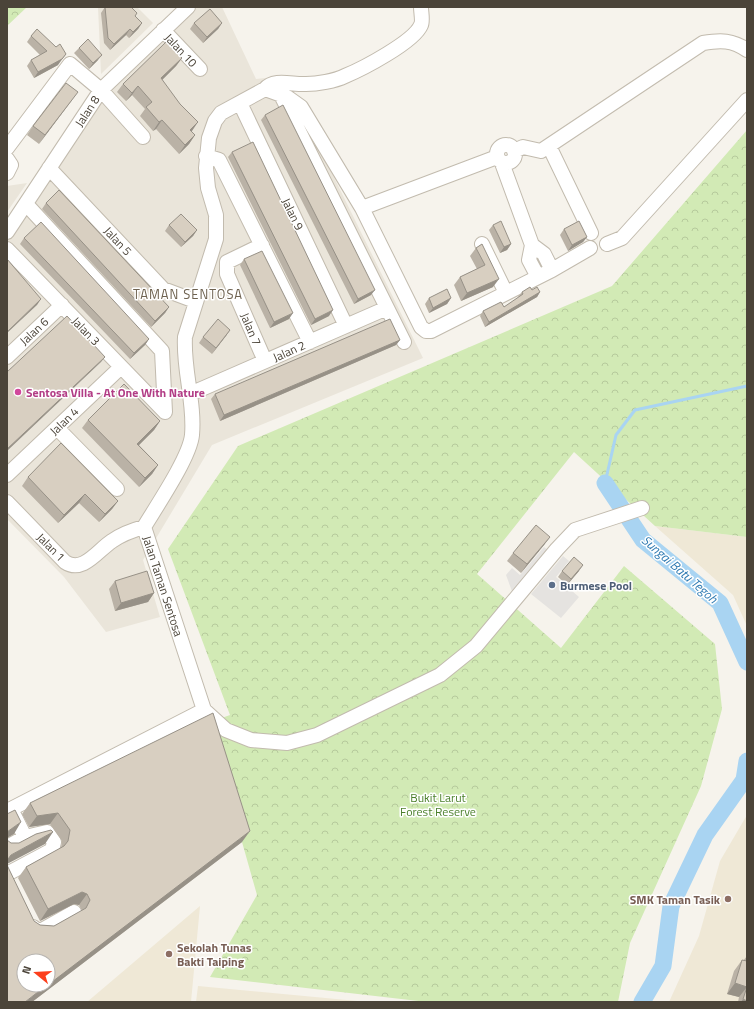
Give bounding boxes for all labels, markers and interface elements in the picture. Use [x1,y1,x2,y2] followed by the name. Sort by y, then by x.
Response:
[160,29,202,72] street label: Jalan 10
[70,91,104,130] street label: Jalan 8
[277,195,309,234] street label: Jalan 9
[99,222,137,260] street label: Jalan 5
[133,284,243,304] district label: TAMAN SENTOSA
[236,310,266,348] street label: Jalan 7
[15,312,53,350] street label: Jalan 6
[67,312,105,350] street label: Jalan 3
[270,335,308,367] street label: Jalan 2
[26,383,205,402] place label: Sentosa Villa - At One With Nature
[13,387,23,397] marker: Sentosa Villa - At One With Nature
[45,402,83,440] street label: Jalan 4
[32,528,70,566] street label: Jalan 1
[638,530,723,608] water label: Sungai Batu Tegoh
[138,533,188,639] street label: Jalan Taman Sentosa
[560,576,632,595] place label: Burmese Pool
[547,580,557,590] marker: Burmese Pool
[400,788,476,821] park label: Bukit Larut Forest Reserve
[630,890,721,909] place label: SMK Taman Tasik
[723,894,733,904] marker: SMK Taman Tasik
[177,938,252,971] place label: Sekolah Tunas Bakti Taiping
[164,949,174,959] marker: Sekolah Tunas Bakti Taiping
[16,953,56,993] north arrow
[18,964,35,976] text: N

